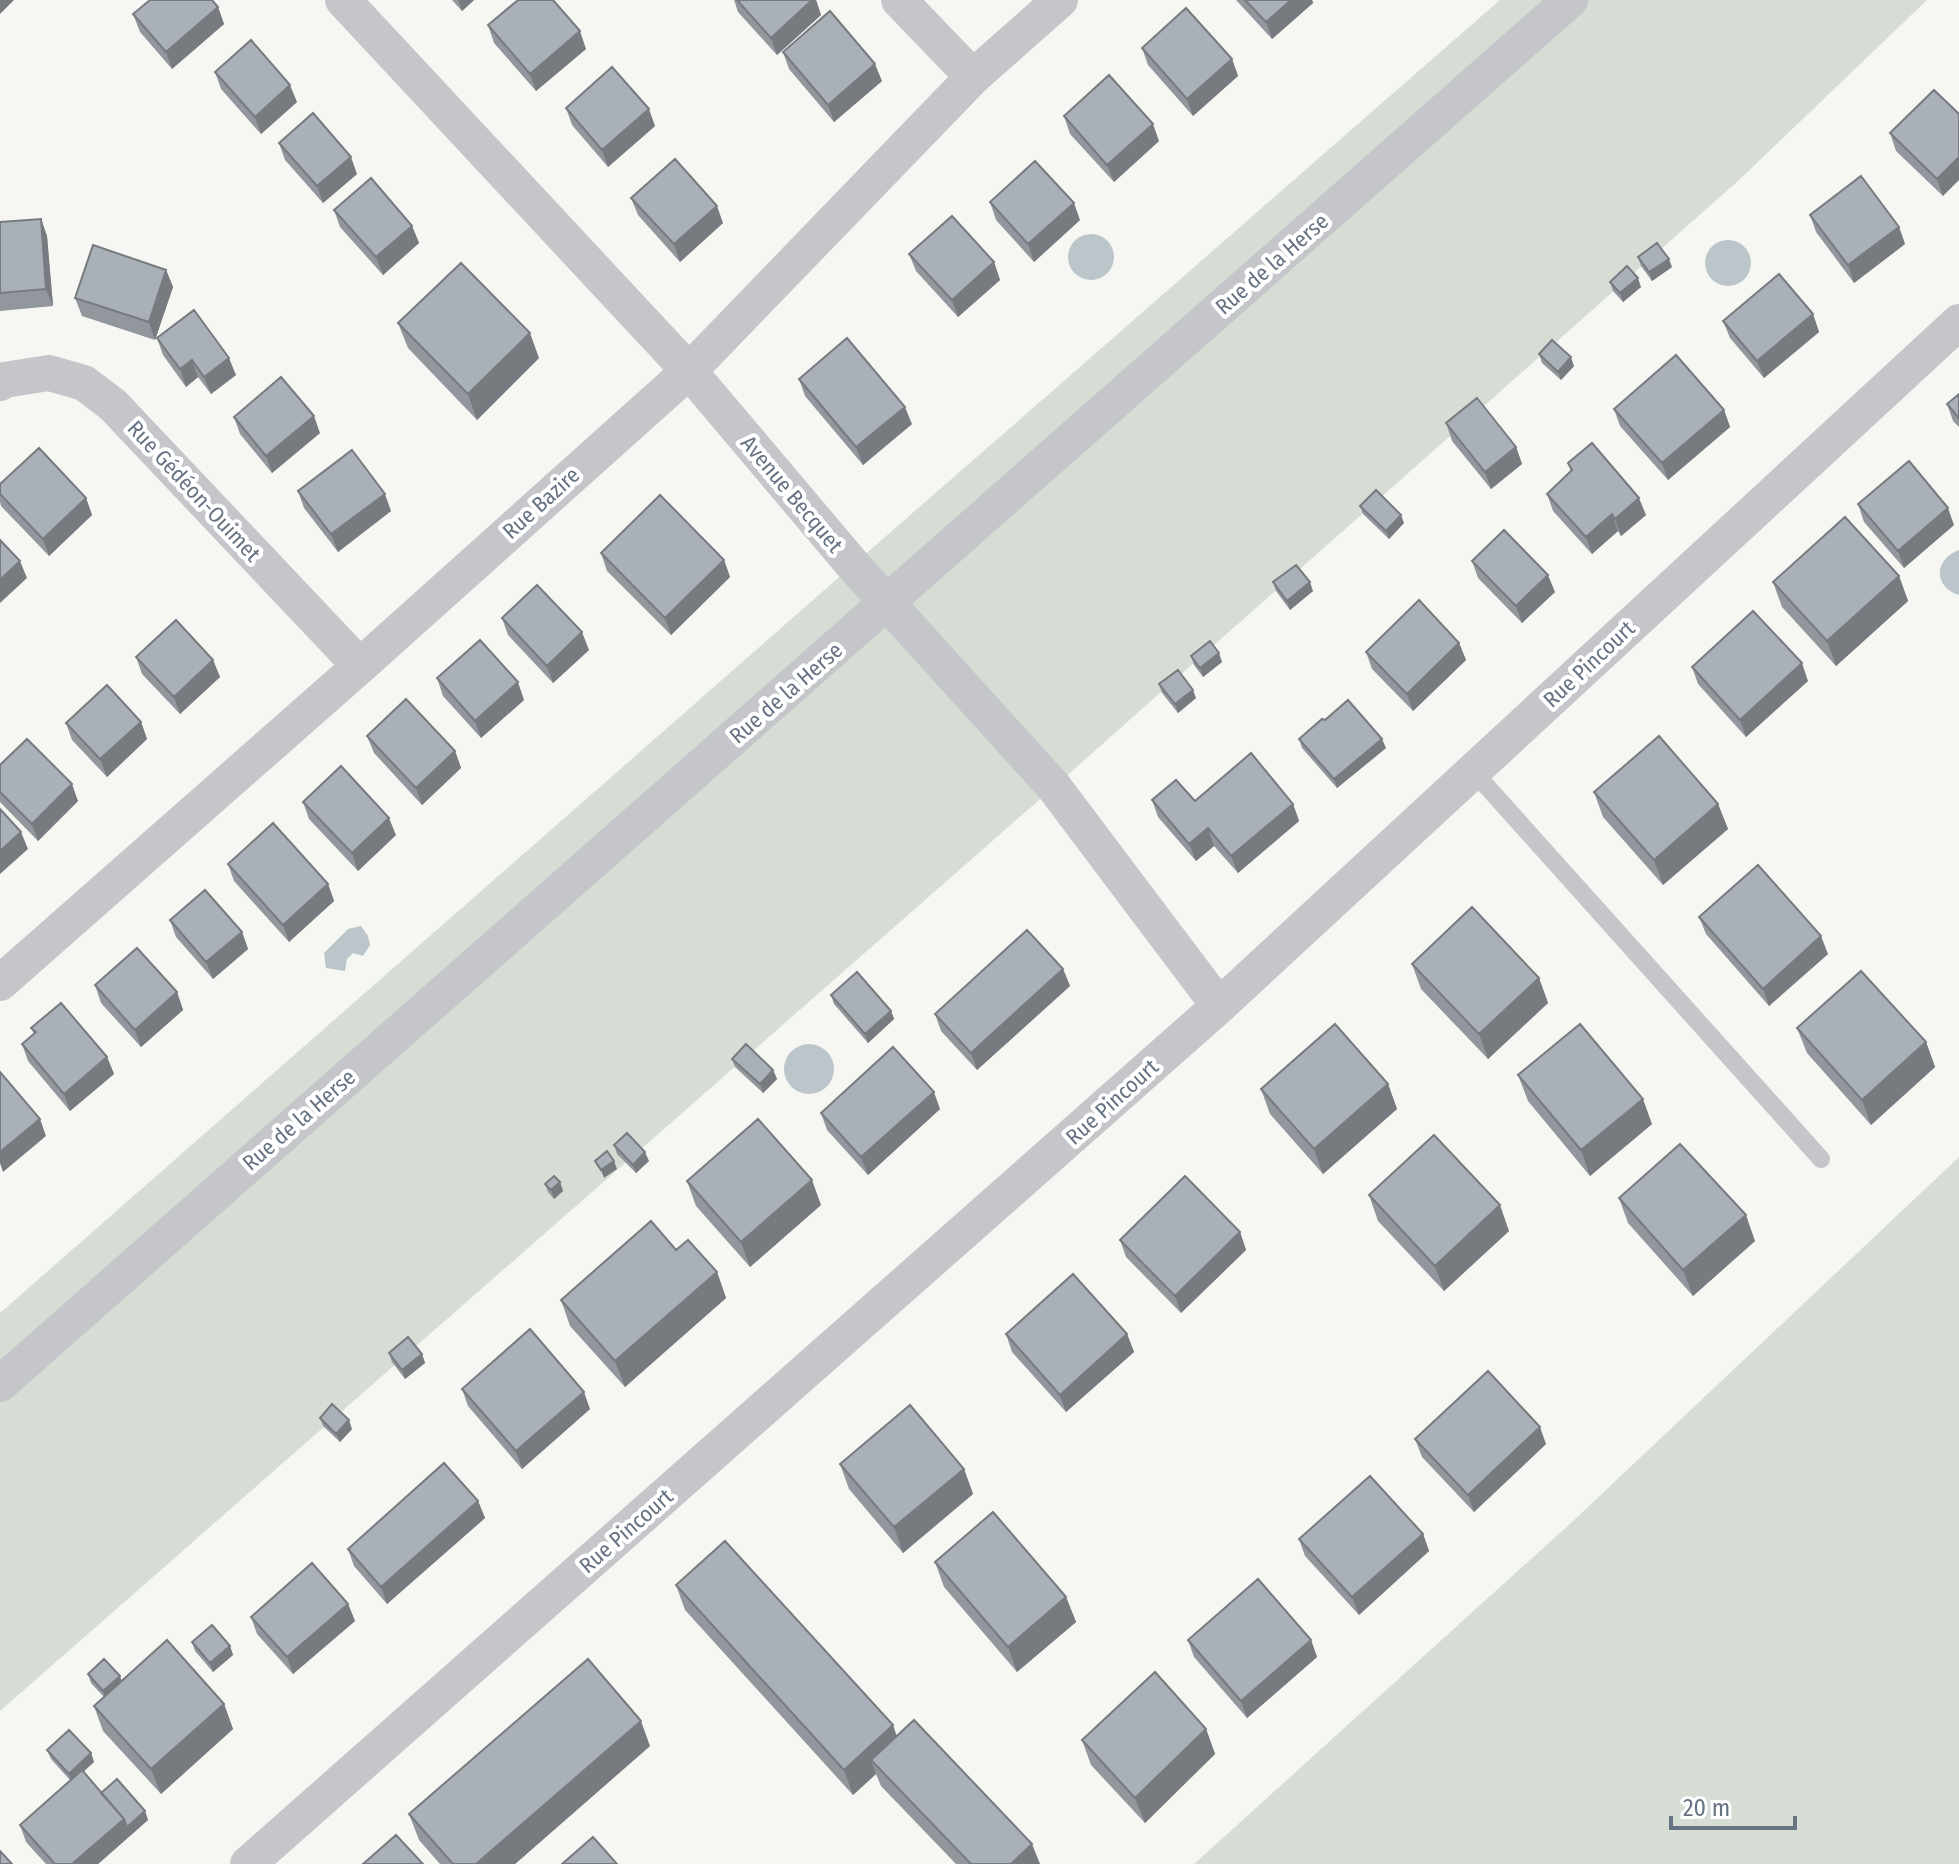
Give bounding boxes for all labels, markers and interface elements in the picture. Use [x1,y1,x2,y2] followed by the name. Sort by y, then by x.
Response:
[1210,208,1334,320] street label: Rue de la Herse
[122,415,267,568] street label: Rue Gédéon-Ouimet
[735,430,849,559] street label: Avenue Becquet
[497,461,585,545] street label: Rue Bazire
[1538,614,1641,713] street label: Rue Pincourt
[724,637,848,749] street label: Rue de la Herse
[1060,1053,1164,1151] street label: Rue Pincourt
[237,1064,361,1176] street label: Rue de la Herse
[574,1483,679,1579] street label: Rue Pincourt
[1671,1780,1795,1830] scale bar
[1683,1794,1730,1822] text: 20 m

